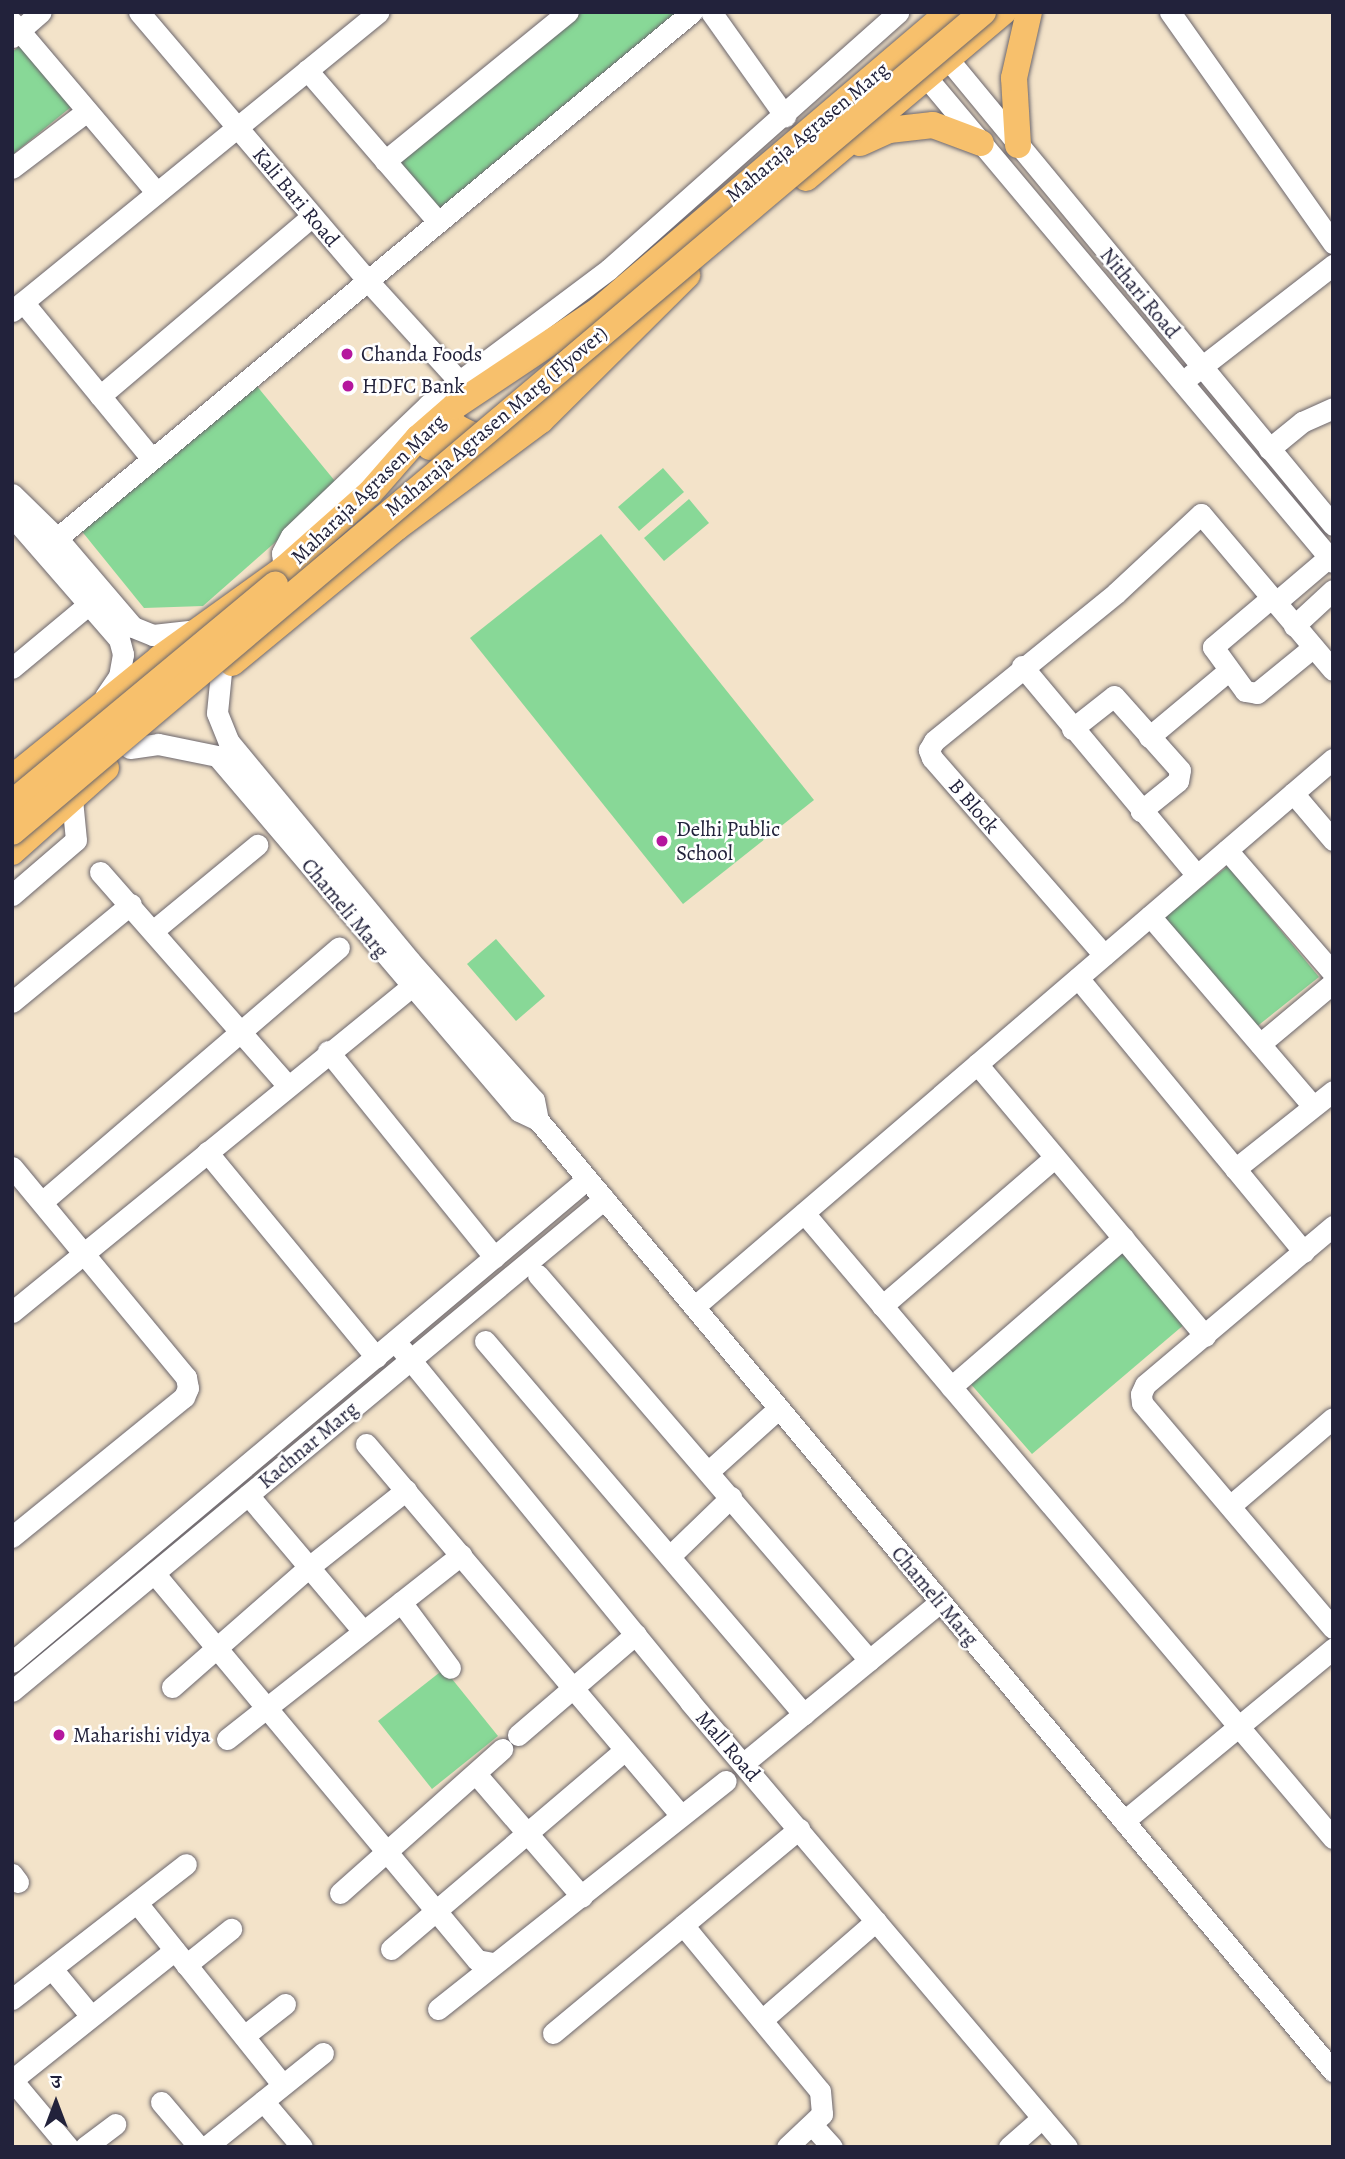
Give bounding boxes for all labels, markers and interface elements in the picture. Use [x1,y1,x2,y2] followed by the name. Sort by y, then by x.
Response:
[720,56,894,208] street label: Maharaja Agrasen Marg
[247,142,345,252] street label: Kali Bari Road
[1095,243,1185,343] street label: Nithari Road
[380,321,612,521] street label: Maharaja Agrasen Marg (Flyover)
[361,341,482,367] place label: Chanda Foods
[339,346,355,362] marker: Chanda Foods
[362,373,465,399] place label: HDFC Bank
[340,378,356,394] marker: HDFC Bank
[286,409,450,569] street label: Maharaja Agrasen Marg
[943,774,1005,838] street label: B Block
[676,816,780,866] place label: Delhi Public School
[654,833,670,849] marker: Delhi Public School
[296,853,394,963] street label: Chameli Marg
[253,1396,363,1494] street label: Kachnar Marg
[886,1541,984,1651] street label: Chameli Marg
[690,1705,766,1787] street label: Mall Road
[73,1722,210,1748] place label: Maharishi vidya
[51,1727,67,1743] marker: Maharishi vidya
[21,2068,91,2138] north arrow
[51,2069,61,2095] text: उ

